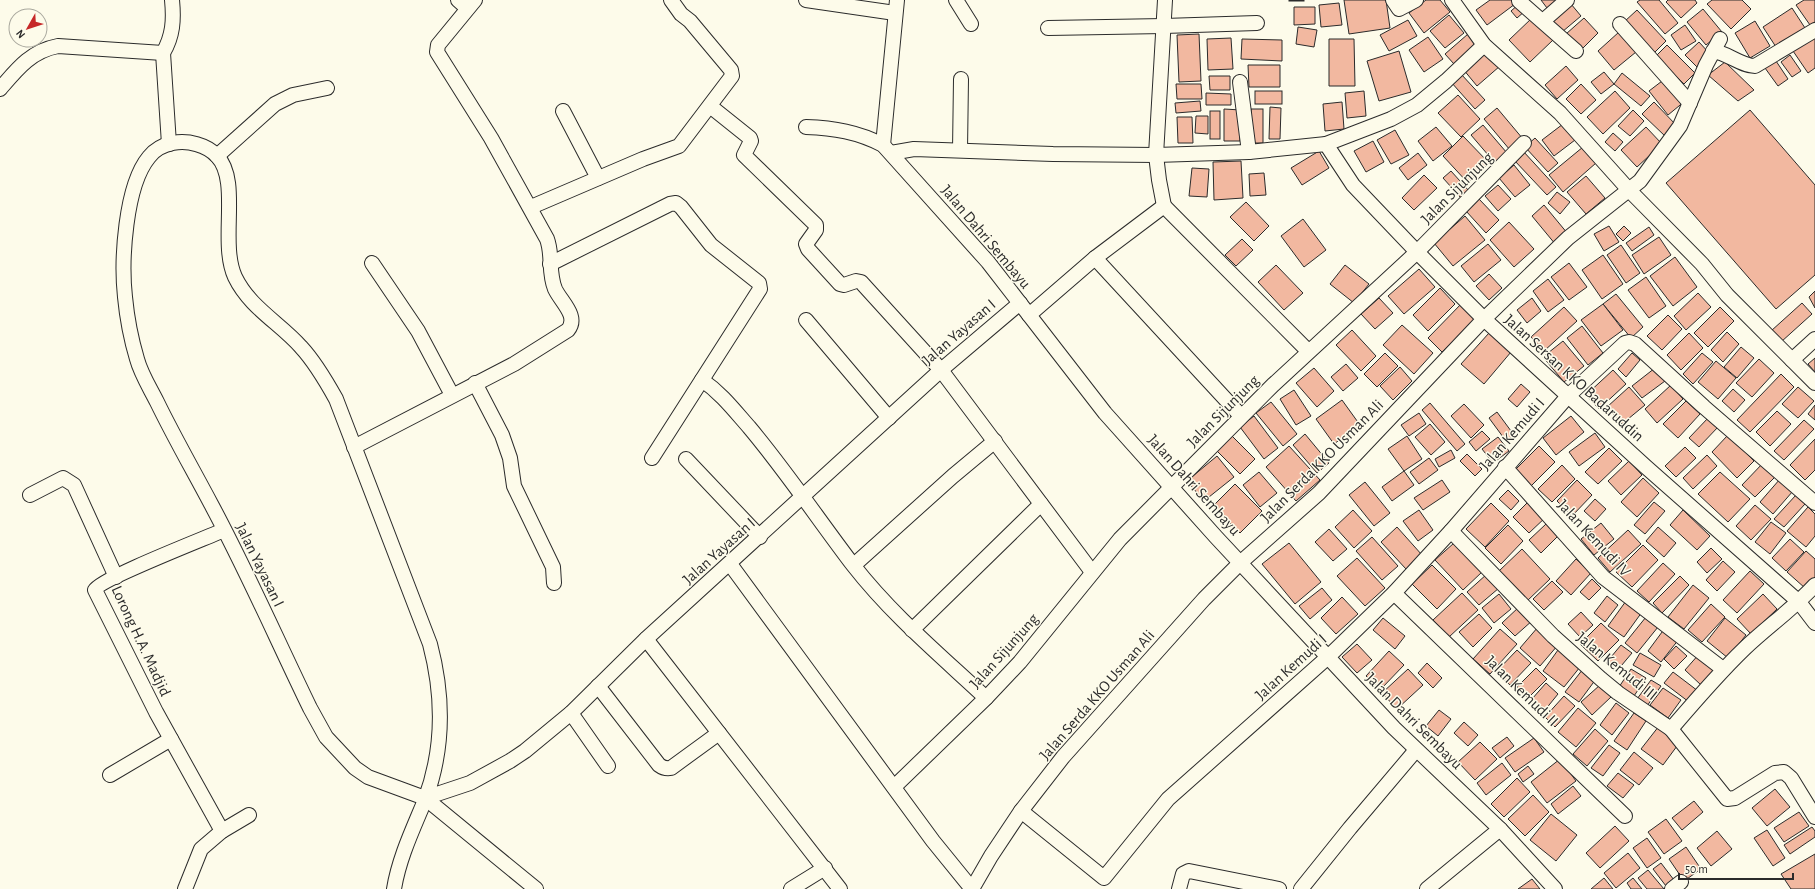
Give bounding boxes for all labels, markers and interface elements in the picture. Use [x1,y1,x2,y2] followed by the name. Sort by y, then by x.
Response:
[8,8,48,48] north arrow
[14,28,27,40] text: N
[1418,149,1497,228] street label: Jalan Sijunjung
[937,182,1034,292] street label: Jalan Dahri Sembayu
[919,296,999,369] street label: Jalan Yayasan I
[1501,311,1647,445] street label: Jalan Sersan KKO Badaruddin
[1184,372,1263,451] street label: Jalan Sijunjung
[1476,395,1548,473] street label: Jalan Kemudi I
[1258,397,1386,525] street label: Jalan Serda KKO Usman Ali
[1144,432,1243,539] street label: Jalan Dahri Sembayu
[1555,496,1633,580] street label: Jalan Kemudi IV
[680,515,759,588] street label: Jalan Yayasan I
[232,521,287,610] street label: Jalan Yayasan I
[108,583,174,699] street label: Lorong H.A. Madjid
[966,610,1042,692] street label: Jalan Sijunjung
[1036,627,1158,763] street label: Jalan Serda KKO Usman Ali
[1574,629,1660,703] street label: Jalan Kemudi III
[1252,631,1330,703] street label: Jalan Kemudi I
[1483,653,1561,729] street label: Jalan Kemudi II
[1362,670,1465,773] street label: Jalan Dahri Sembayu
[1679,855,1793,881] scale bar
[1685,863,1708,875] text: 50 m

